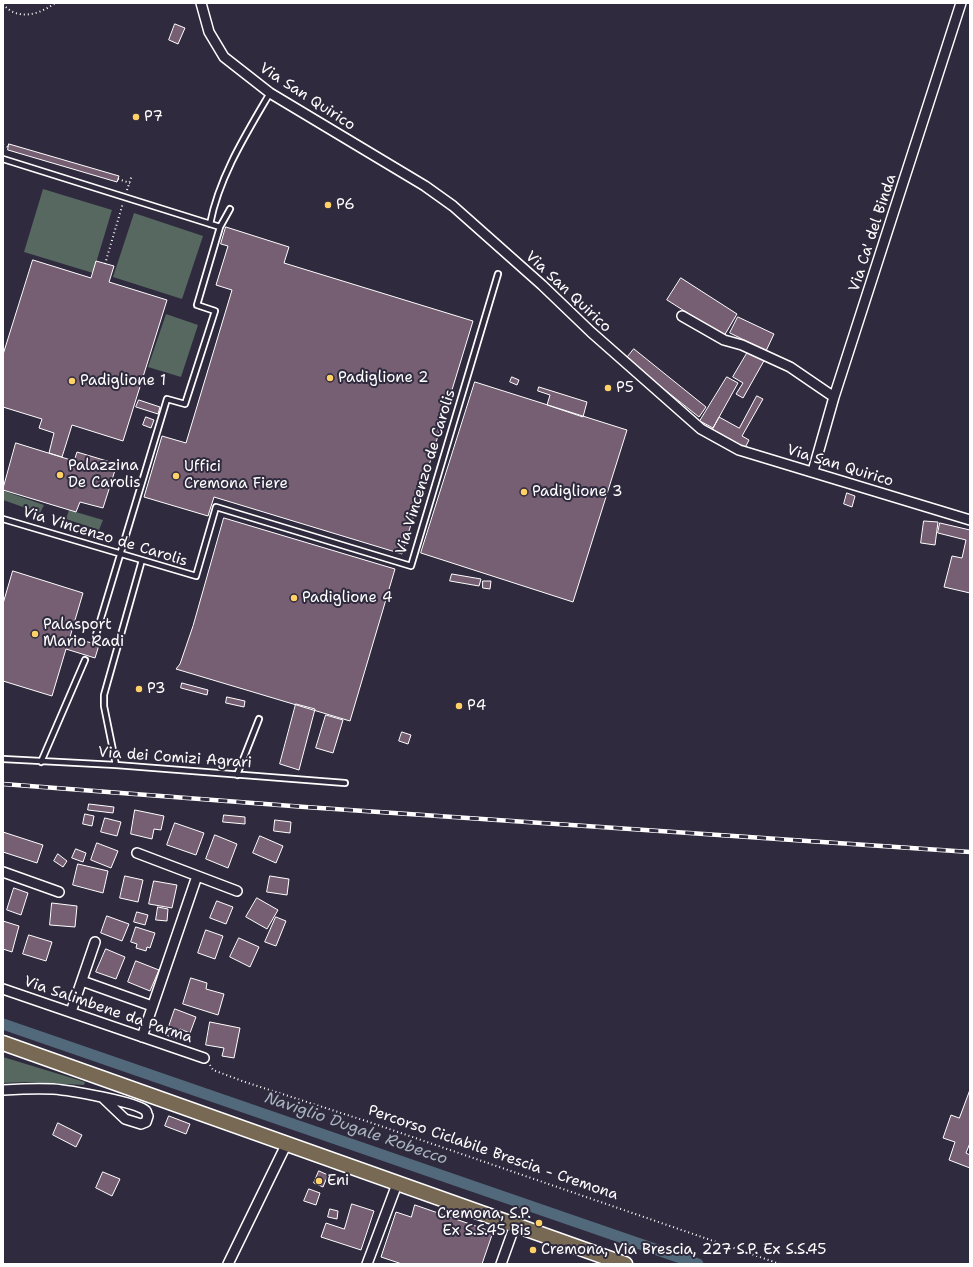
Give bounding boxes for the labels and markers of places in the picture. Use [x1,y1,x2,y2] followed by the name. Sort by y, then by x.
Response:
[144,108,163,126] place label: P7
[131,112,141,122] marker: P7
[336,196,355,214] place label: P6
[323,200,333,210] marker: P6
[338,369,428,387] place label: Padiglione 2
[80,372,166,390] place label: Padiglione 1
[325,373,335,383] marker: Padiglione 2
[67,376,77,386] marker: Padiglione 1
[616,379,634,397] place label: P5
[603,383,613,393] marker: P5
[68,457,141,492] place label: Palazzina De Carolis
[184,458,288,493] place label: Uffici Cremona Fiere
[55,470,65,480] marker: Palazzina De Carolis
[171,471,181,481] marker: Uffici Cremona Fiere
[532,483,622,501] place label: Padiglione 3
[519,487,529,497] marker: Padiglione 3
[302,589,392,607] place label: Padiglione 4
[289,593,299,603] marker: Padiglione 4
[43,616,124,651] place label: Palasport Mario Radi
[30,629,40,639] marker: Palasport Mario Radi
[147,680,165,698] place label: P3
[134,684,144,694] marker: P3
[467,697,486,715] place label: P4
[454,701,464,711] marker: P4
[327,1172,349,1190] place label: Eni
[314,1176,324,1186] marker: Eni
[437,1205,531,1240] place label: Cremona, S.P. Ex S.S.45 Bis
[534,1218,544,1228] marker: Cremona, S.P. Ex S.S.45 Bis
[541,1241,826,1259] place label: Cremona, Via Brescia, 227 S.P. Ex S.S.45
[528,1245,538,1255] marker: Cremona, Via Brescia, 227 S.P. Ex S.S.45

